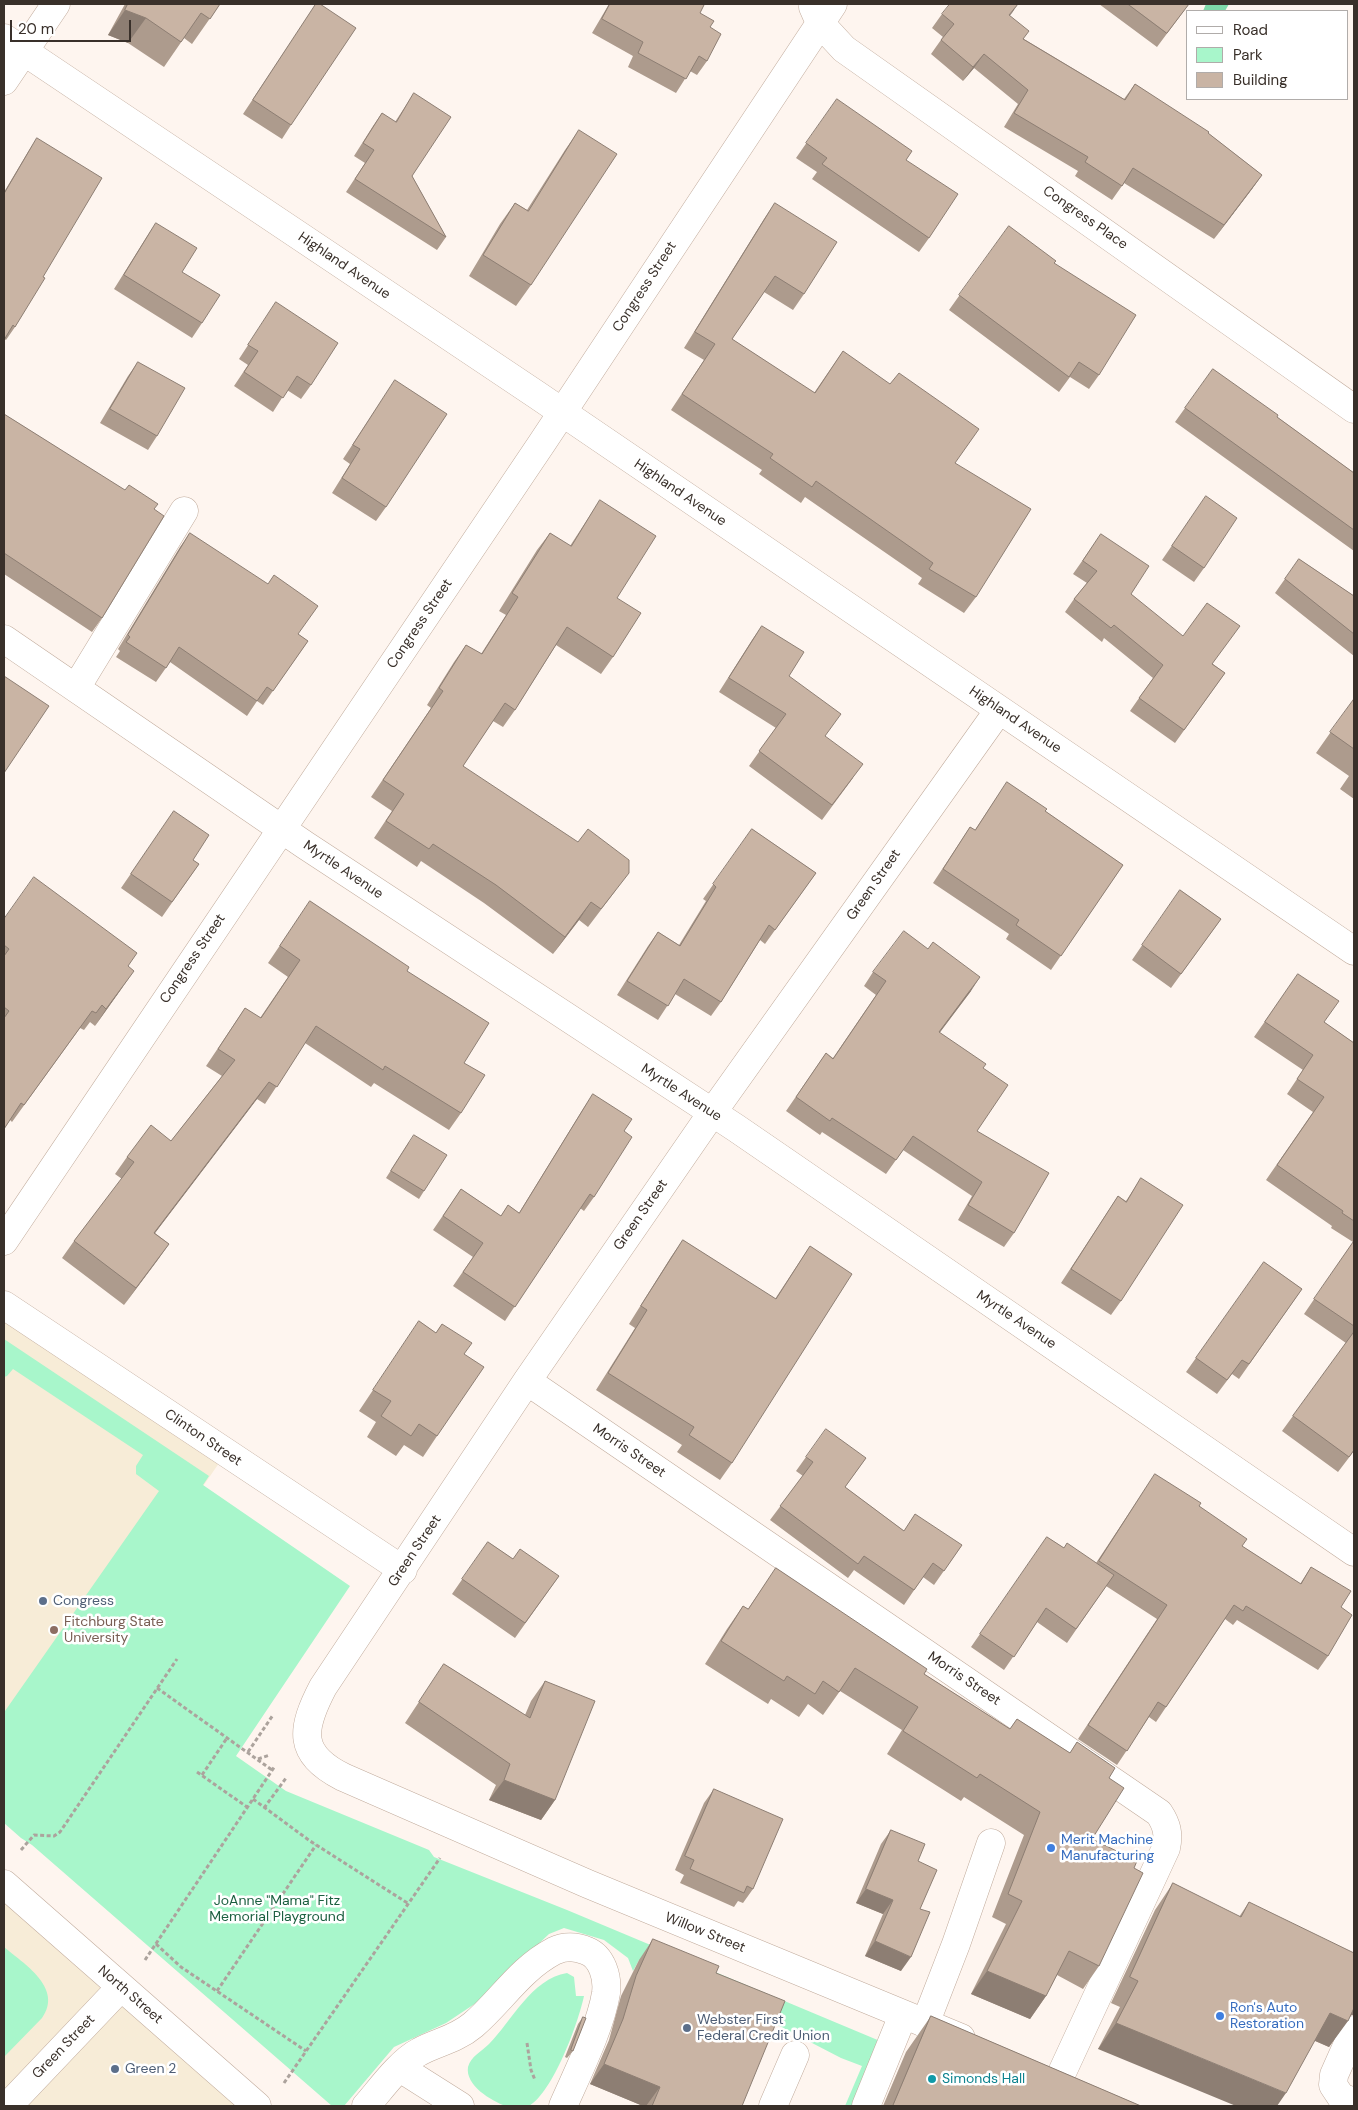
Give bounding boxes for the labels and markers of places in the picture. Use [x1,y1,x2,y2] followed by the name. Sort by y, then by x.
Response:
[53,1593,114,1609] place label: Congress
[37,1595,49,1607] marker: Congress
[64,1614,164,1646] place label: Fitchburg State University
[48,1624,60,1636] marker: Fitchburg State University
[1061,1832,1154,1864] place label: Merit Machine Manufacturing
[1045,1842,1057,1854] marker: Merit Machine Manufacturing
[1230,2000,1304,2032] place label: Ron's Auto Restoration
[1214,2010,1226,2022] marker: Ron's Auto Restoration
[697,2012,830,2044] place label: Webster First Federal Credit Union
[681,2022,693,2034] marker: Webster First Federal Credit Union
[125,2061,176,2077] place label: Green 2
[109,2063,121,2075] marker: Green 2
[942,2071,1025,2087] place label: Simonds Hall
[926,2073,938,2085] marker: Simonds Hall

